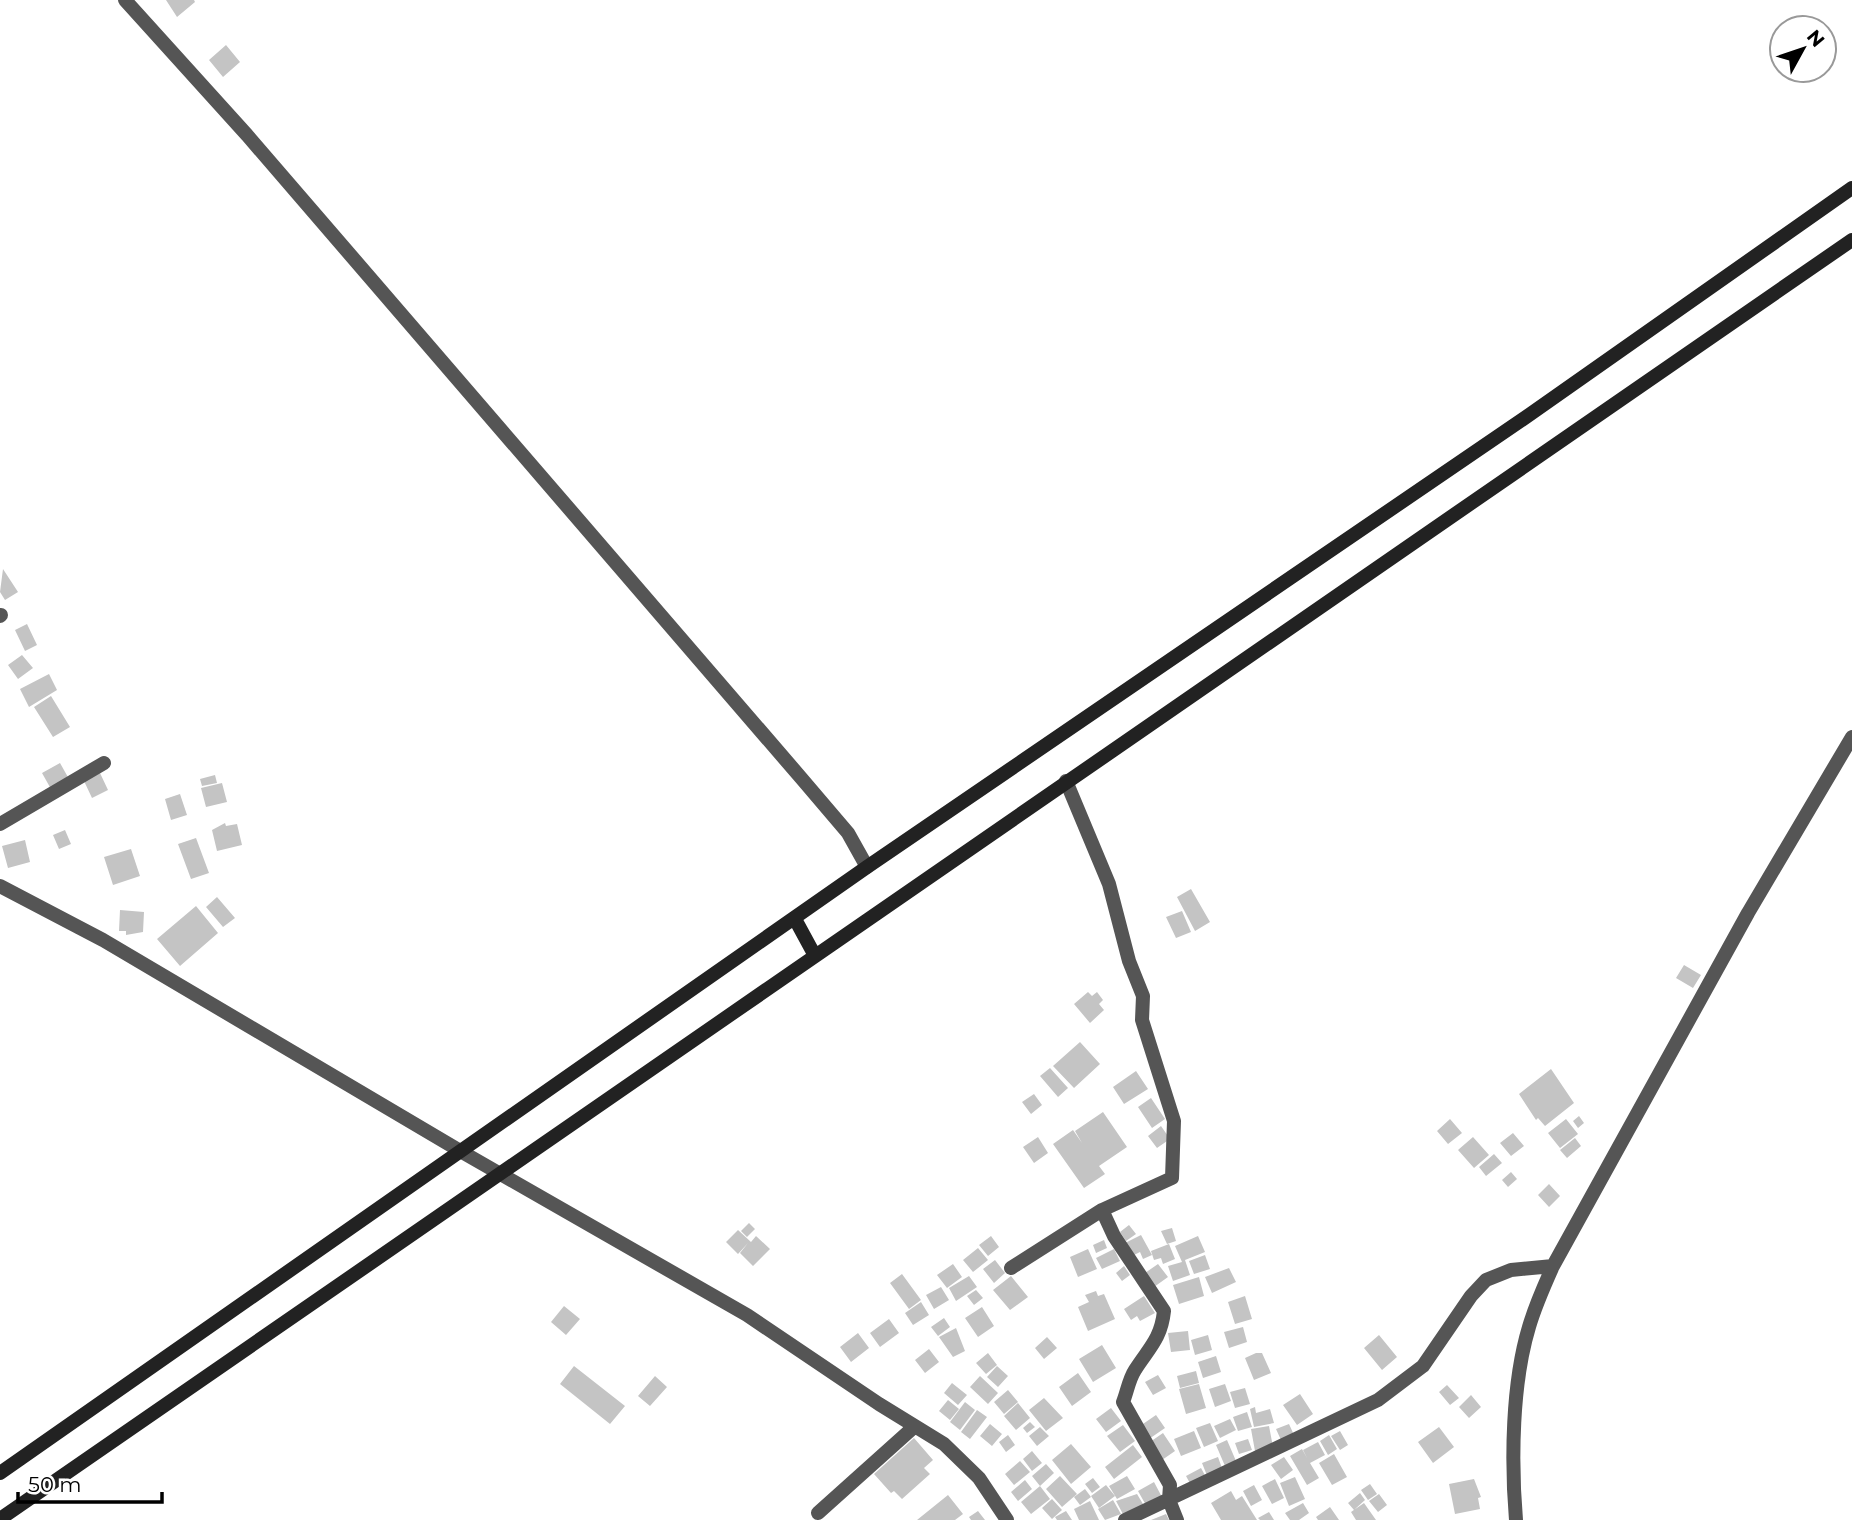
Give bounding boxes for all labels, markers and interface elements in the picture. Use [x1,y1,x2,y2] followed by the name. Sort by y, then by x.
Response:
[1768,14,1838,84] north arrow
[1802,25,1829,52] text: N
[18,1460,161,1504] scale bar
[28,1472,82,1497] text: 50 m

